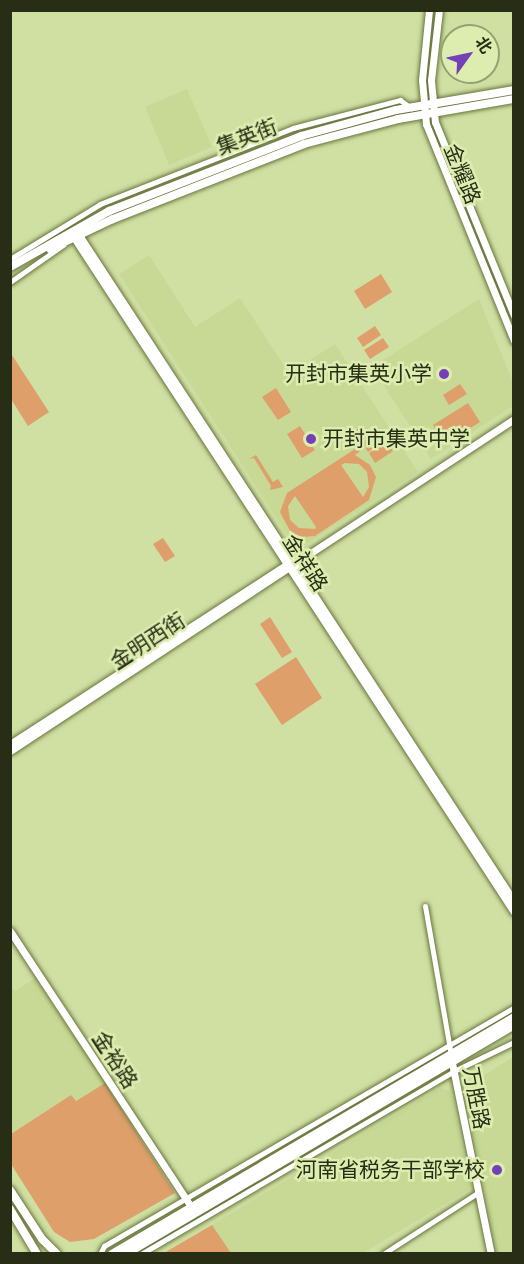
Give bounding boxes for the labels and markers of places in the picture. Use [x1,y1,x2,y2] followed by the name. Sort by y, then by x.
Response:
[285,361,432,387] place label: 开封市集英小学
[437,367,451,381] marker: 开封市集英小学
[323,426,470,452] place label: 开封市集英中学
[304,432,318,446] marker: 开封市集英中学
[296,1157,485,1183] place label: 河南省税务干部学校
[490,1163,504,1177] marker: 河南省税务干部学校

